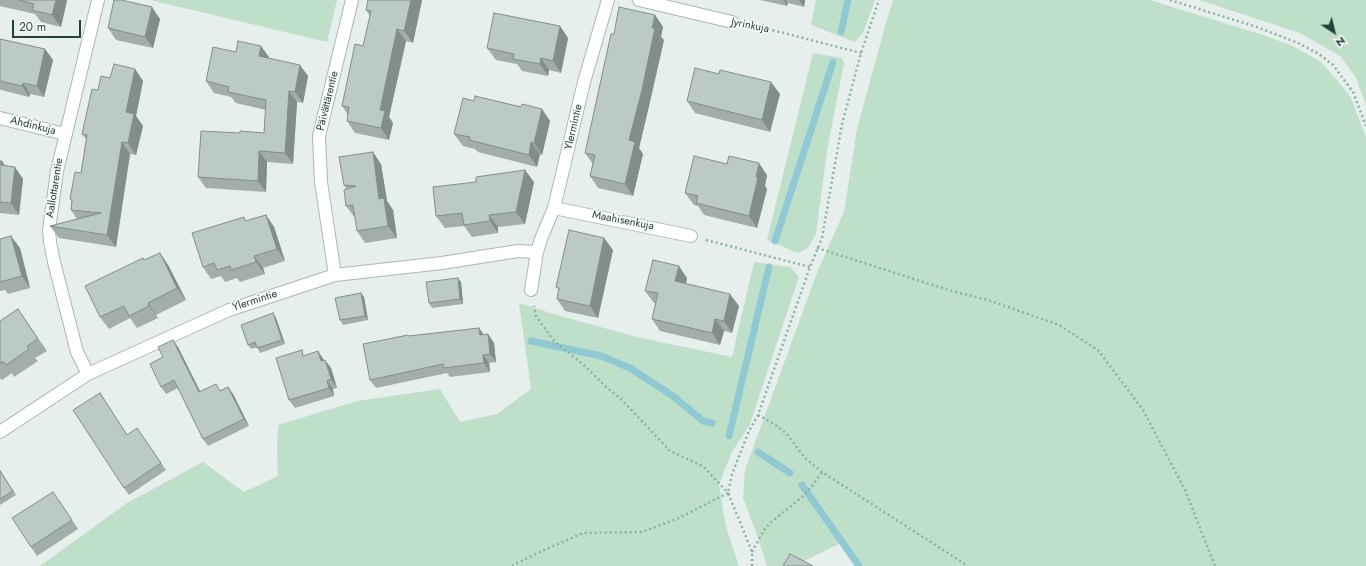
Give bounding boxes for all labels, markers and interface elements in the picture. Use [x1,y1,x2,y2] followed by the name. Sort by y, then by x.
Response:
[14,12,83,38] scale bar
[1314,12,1354,52] north arrow
[730,16,770,36] street label: Jyrinkuja
[19,18,46,36] text: 20 m
[1333,33,1349,51] text: N
[314,70,342,132] street label: Päivättärentie
[562,103,586,151] street label: Ylermintie
[9,114,57,138] street label: Ahdinkuja
[44,157,66,219] street label: Aallottarentie
[591,209,655,233] street label: Maahisenkuja
[231,288,279,314] street label: Ylermintie

